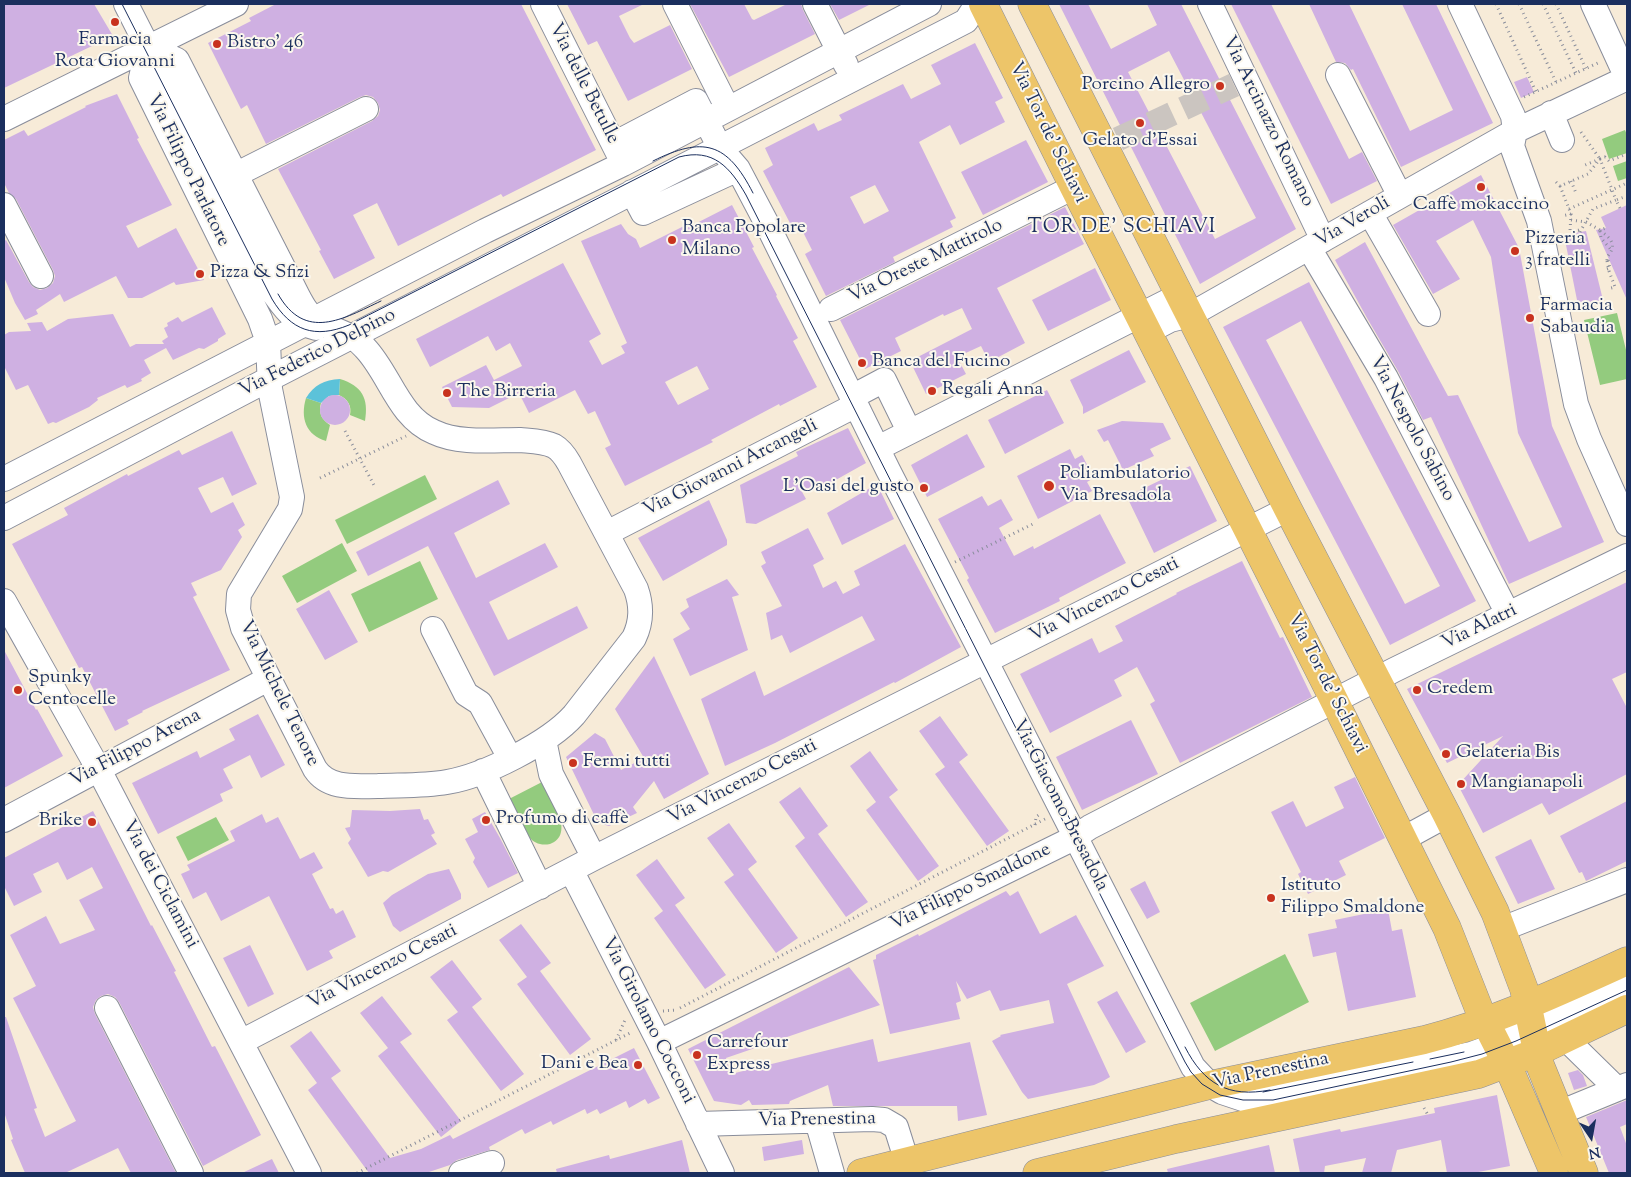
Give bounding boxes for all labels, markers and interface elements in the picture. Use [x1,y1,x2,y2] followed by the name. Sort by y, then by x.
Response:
[109,16,121,28] marker: Farmacia Rota Giovanni
[543,20,623,148] street label: Via delle Betulle
[55,30,175,74] place label: Farmacia Rota Giovanni
[227,33,303,55] place label: Bistro’ 46
[1216,33,1318,211] street label: Via Arcinazzo Romano
[211,38,223,50] marker: Bistro’ 46
[1003,59,1091,207] street label: Via Tor de' Schiavi
[1082,75,1210,97] place label: Porcino Allegro
[1214,80,1226,92] marker: Porcino Allegro
[140,91,234,251] street label: Via Filippo Parlatore
[1134,117,1146,129] marker: Gelato d'Essai
[1082,131,1198,153] place label: Gelato d'Essai
[1475,181,1487,193] marker: Caffè mokaccino
[1311,192,1395,254] street label: Via Veroli
[1413,195,1549,217] place label: Caffè mokaccino
[845,215,1007,309] street label: Via Oreste Mattirolo
[1026,217,1218,241] district label: TOR DE' SCHIAVI
[682,218,806,262] place label: Banca Popolare Milano
[1525,229,1590,273] place label: Pizzeria 3 fratelli
[666,234,678,246] marker: Banca Popolare Milano
[1509,245,1521,257] marker: Pizzeria 3 fratelli
[210,263,309,285] place label: Pizza & Sfizi
[194,268,206,280] marker: Pizza & Sfizi
[1540,296,1615,340] place label: Farmacia Sabaudia
[236,305,400,403] street label: Via Federico Delpino
[1524,312,1536,324] marker: Farmacia Sabaudia
[872,352,1010,374] place label: Banca del Fucino
[1363,353,1459,505] street label: Via Nespolo Sabino
[856,357,868,369] marker: Banca del Fucino
[942,380,1043,402] place label: Regali Anna
[457,382,556,404] place label: The Birreria
[926,385,938,397] marker: Regali Anna
[441,387,453,399] marker: The Birreria
[640,415,822,523] street label: Via Giovanni Arcangeli
[1060,464,1190,508] place label: Poliambulatorio Via Bresadola
[783,477,914,499] place label: L'Oasi del gusto
[1042,479,1056,493] marker: Poliambulatorio Via Bresadola
[918,482,930,494] marker: L'Oasi del gusto
[1026,553,1184,649] street label: Via Vincenzo Cesati
[1439,600,1521,656] street label: Via Alatri
[1281,610,1371,758] street label: Via Tor de' Schiavi
[233,617,323,771] street label: Via Michele Tenore
[28,668,116,712] place label: Spunky Centocelle
[1427,679,1493,701] place label: Credem
[12,684,24,696] marker: Spunky Centocelle
[1411,684,1423,696] marker: Credem
[67,705,205,793] street label: Via Filippo Arena
[1006,716,1112,896] street label: Via Giacomo Bresadola
[664,735,822,831] street label: Via Vincenzo Cesati
[1456,743,1560,765] place label: Gelateria Bis
[1440,748,1452,760] marker: Gelateria Bis
[583,752,670,774] place label: Fermi tutti
[567,757,579,769] marker: Fermi tutti
[1471,773,1583,795] place label: Mangianapoli
[1455,778,1467,790] marker: Mangianapoli
[496,809,629,831] place label: Profumo di caffè
[39,811,82,833] place label: Brike
[480,814,492,826] marker: Profumo di caffè
[86,816,98,828] marker: Brike
[116,817,202,953] street label: Via dei Ciclamini
[887,839,1055,937] street label: Via Filippo Smaldone
[1281,876,1424,920] place label: Istituto Filippo Smaldone
[1265,892,1277,904] marker: Istituto Filippo Smaldone
[304,920,462,1016] street label: Via Vincenzo Cesati
[595,934,699,1108] street label: Via Girolamo Cocconi
[707,1033,788,1077] place label: Carrefour Express
[691,1049,703,1061] marker: Carrefour Express
[1211,1049,1331,1095] street label: Via Prenestina
[541,1054,628,1076] place label: Dani e Bea
[632,1059,644,1071] marker: Dani e Bea
[758,1109,876,1133] street label: Via Prenestina
[1566,1112,1616,1162] north arrow
[1587,1141,1602,1163] text: N

